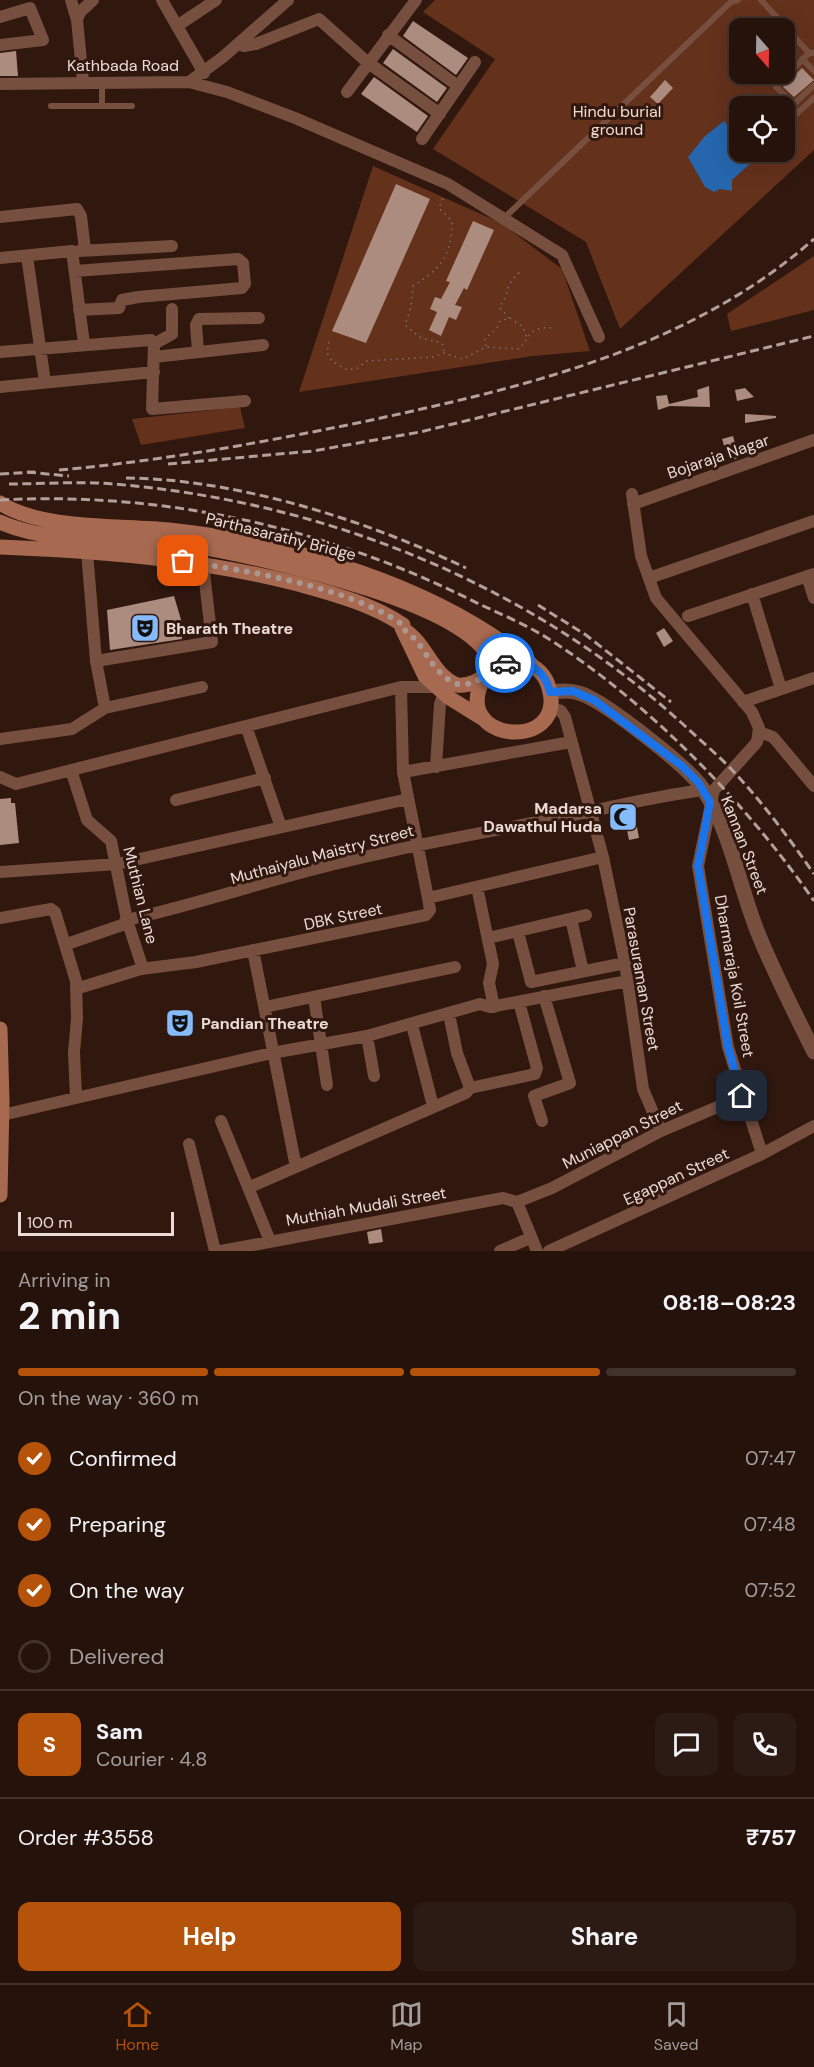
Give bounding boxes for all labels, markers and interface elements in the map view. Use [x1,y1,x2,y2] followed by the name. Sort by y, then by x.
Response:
[729,18,795,84] north arrow
[729,18,795,162] map controls
[67,55,179,76] street label: Kathbada Road
[729,96,795,162] button: locate
[573,101,661,140] park label: Hindu burial ground
[664,429,772,484] street label: Bojaraja Nagar
[203,508,358,565] street label: Parthasarathy Bridge
[157,535,208,586] pin
[166,544,199,577] icon: bag
[129,612,161,644] theatre icon: Bharath Theatre
[166,618,293,639] place label: Bharath Theatre
[475,633,535,693] courier
[489,647,522,680] icon: car
[716,793,773,897] street label: Kannan Street
[484,798,602,837] place label: Madarsa Dawathul Huda
[607,801,639,833] mosque icon: Madarsa Dawathul Huda
[228,820,416,889] street label: Muthaiyalu Maistry Street
[118,844,163,946] street label: Muthian Lane
[710,893,759,1059] street label: Dharmaraja Koil Street
[302,898,384,935] street label: DBK Street
[619,905,665,1053] street label: Parasuraman Street
[164,1007,196,1039] theatre icon: Pandian Theatre
[201,1013,329,1034] place label: Pandian Theatre
[716,1070,767,1121] pin
[725,1079,758,1112] icon: home
[559,1095,686,1174] street label: Muniappan Street
[620,1143,732,1210] street label: Egappan Street
[284,1182,448,1231] street label: Muthiah Mudali Street
[18,1209,174,1236] scale bar
[27,1212,72,1233] text: 100 m
[18,1267,110,1293] text: Arriving in
[663,1288,796,1317] text: 08:18–08:23
[18,1290,121,1341] text: 2 min
[18,1385,199,1411] text: On the way · 360 m
[18,1442,51,1475] icon: check
[69,1444,177,1473] text: Confirmed
[745,1445,796,1471] text: 07:47
[18,1508,51,1541] icon: check
[69,1510,166,1539] text: Preparing
[744,1511,796,1537] text: 07:48
[18,1574,51,1607] icon: check
[69,1576,184,1605] text: On the way
[745,1577,796,1603] text: 07:52
[69,1642,164,1671] text: Delivered
[655,1713,718,1776] button: chat
[733,1713,796,1776] button: phone
[96,1717,143,1746] text: Sam
[43,1730,56,1759] text: S
[96,1746,207,1772] text: Courier · 4.8
[18,1823,154,1852] text: Order #3558
[746,1823,796,1852] text: ₹757
[18,1902,401,1971] button: Help
[413,1902,796,1971] button: Share
[115,1998,159,2055] tab: Home
[390,1998,423,2055] tab: Map
[654,1998,699,2055] tab: Saved

